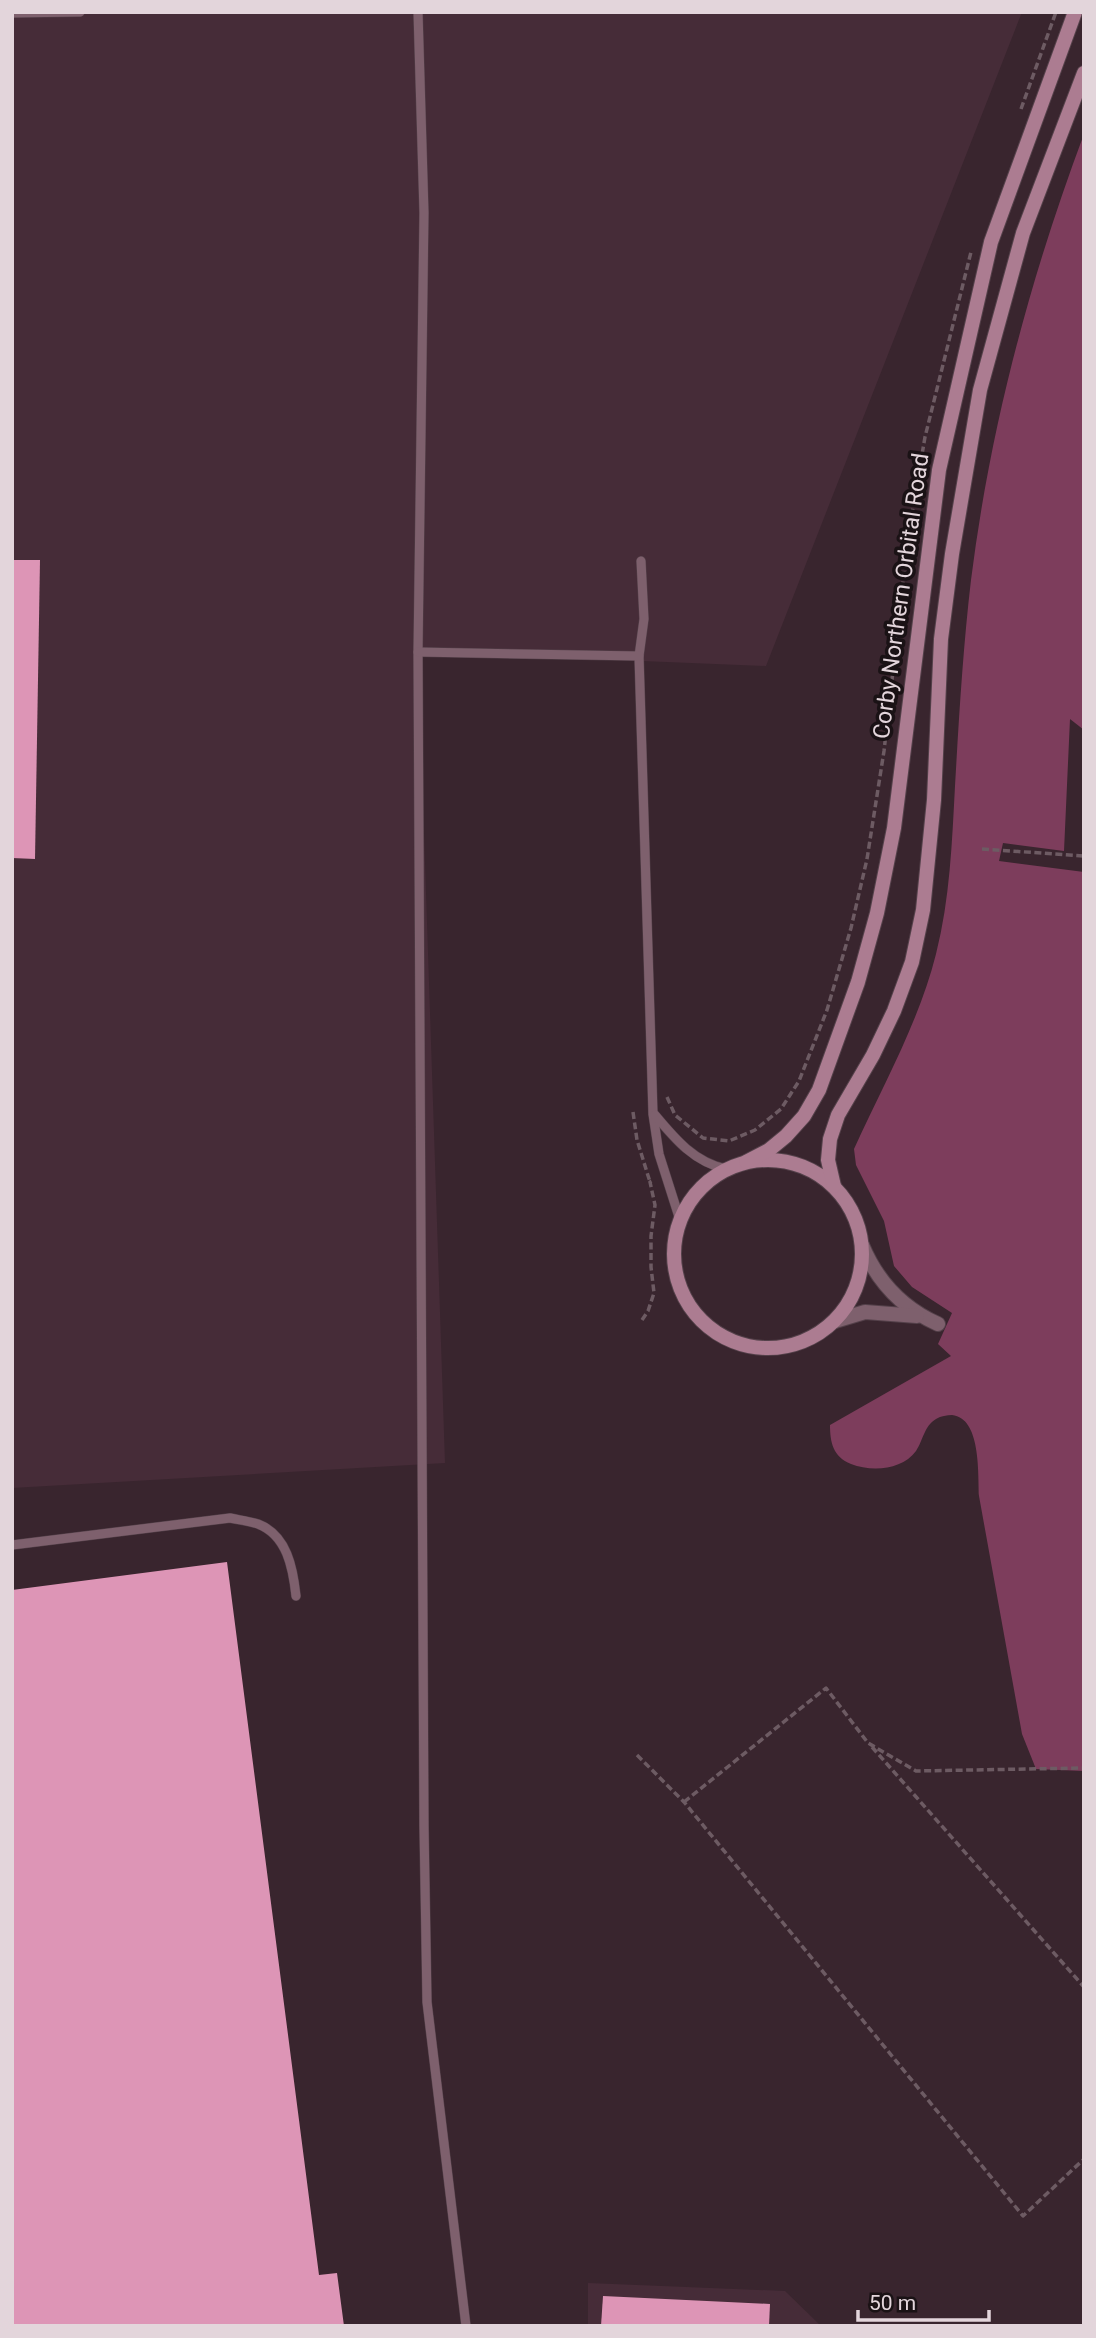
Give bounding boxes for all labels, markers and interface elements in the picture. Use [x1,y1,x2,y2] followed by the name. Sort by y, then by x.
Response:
[868,452,934,740] street label: Corby Northern Orbital Road
[858,2278,989,2322] scale bar
[869,2291,916,2315] text: 50 m

